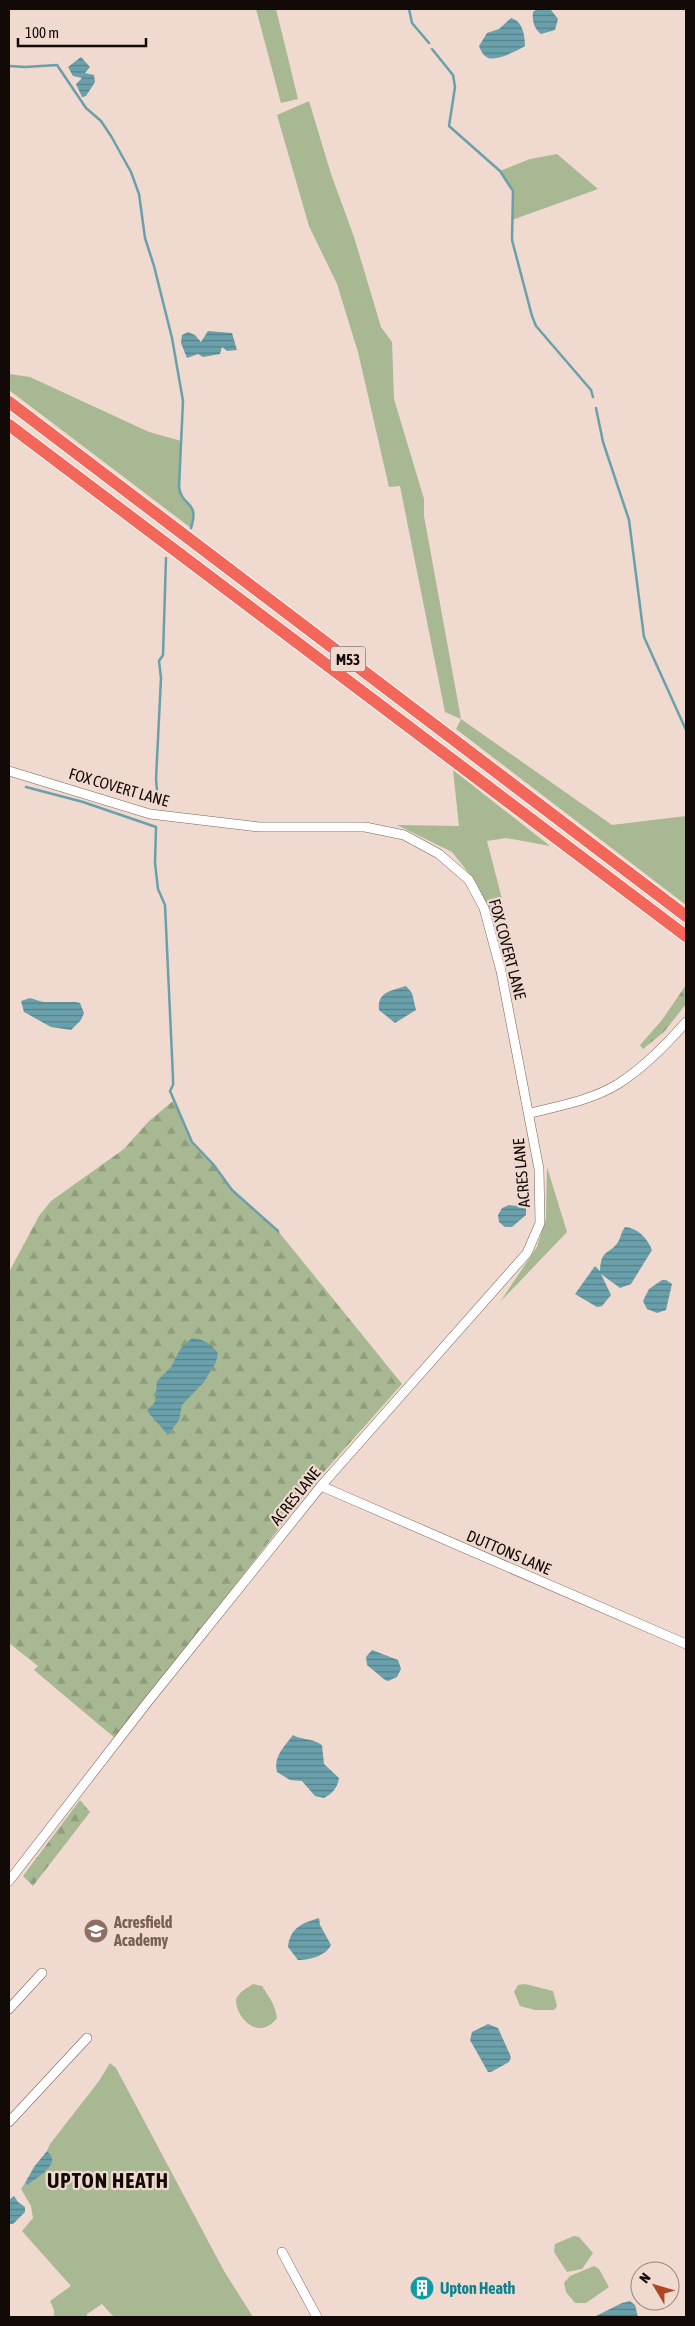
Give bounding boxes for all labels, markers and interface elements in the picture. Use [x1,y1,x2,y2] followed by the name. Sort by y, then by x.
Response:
[18,15,145,47] scale bar
[25,24,59,41] text: 100 m
[330,646,366,672] road number: M53
[67,764,171,810] street label: FOX COVERT LANE
[486,897,530,1001] street label: FOX COVERT LANE
[509,1138,533,1208] street label: ACRES LANE
[266,1463,324,1528] street label: ACRES LANE
[464,1526,554,1578] street label: DUTTONS LANE
[113,1913,173,1949] place label: Acresfield Academy
[83,1918,109,1944] school or university icon: Acresfield Academy
[47,2168,169,2192] district label: UPTON HEATH
[630,2261,680,2311] north arrow
[636,2270,654,2286] text: N
[409,2275,435,2301] building icon: Upton Heath
[440,2279,516,2297] place label: Upton Heath

